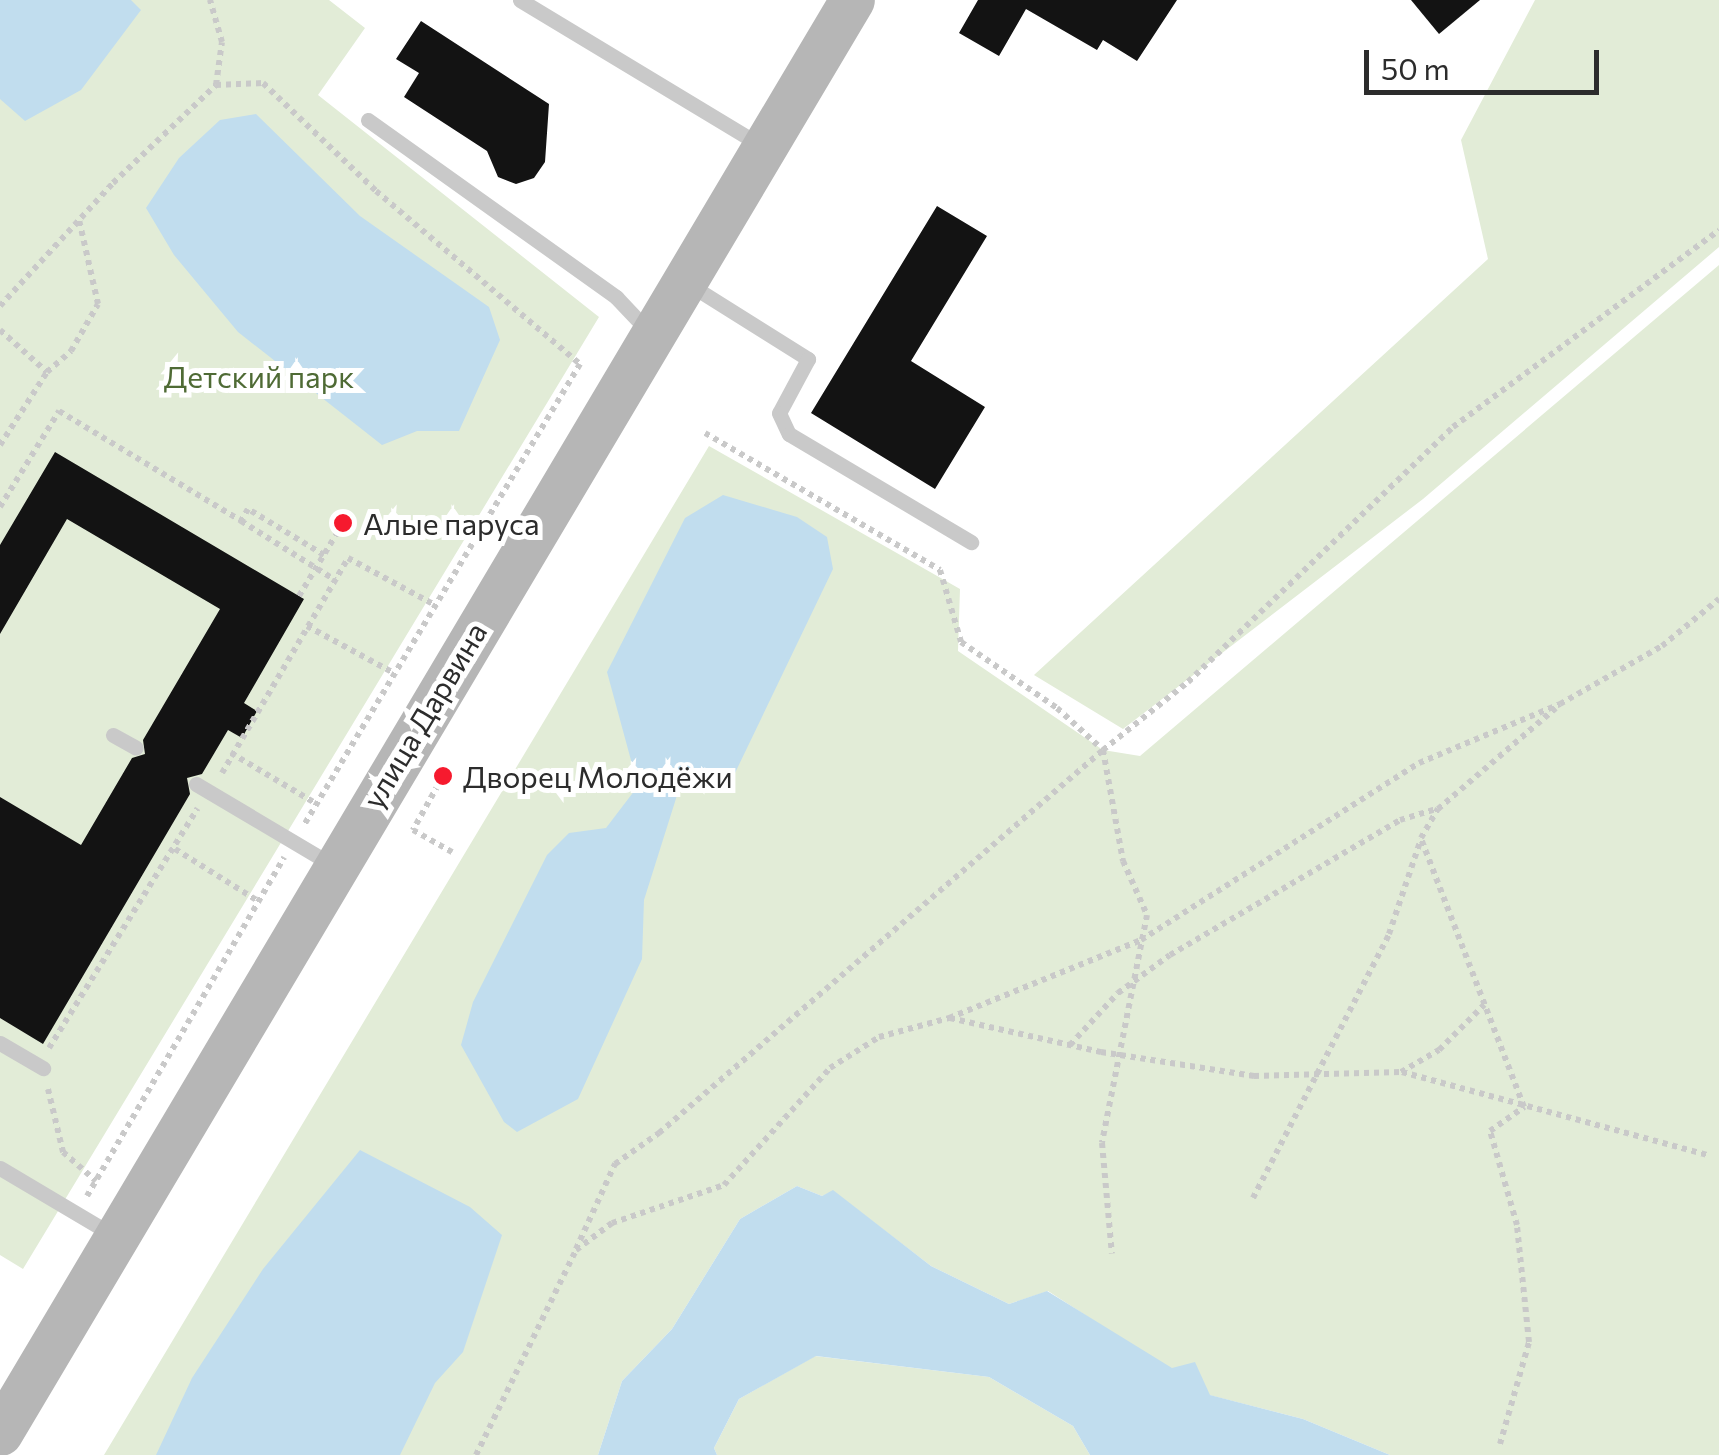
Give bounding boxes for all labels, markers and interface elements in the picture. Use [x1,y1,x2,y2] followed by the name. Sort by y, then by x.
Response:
[1369,30,1604,92] scale bar
[1381,49,1450,86] text: 50 m
[164,358,354,394] park label: Детский парк
[363,505,540,541] place label: Алые паруса
[332,512,354,534] marker: Алые паруса
[354,616,494,814] street label: улица Дарвина
[463,758,733,794] place label: Дворец Молодёжи
[432,765,454,787] marker: Дворец Молодёжи

